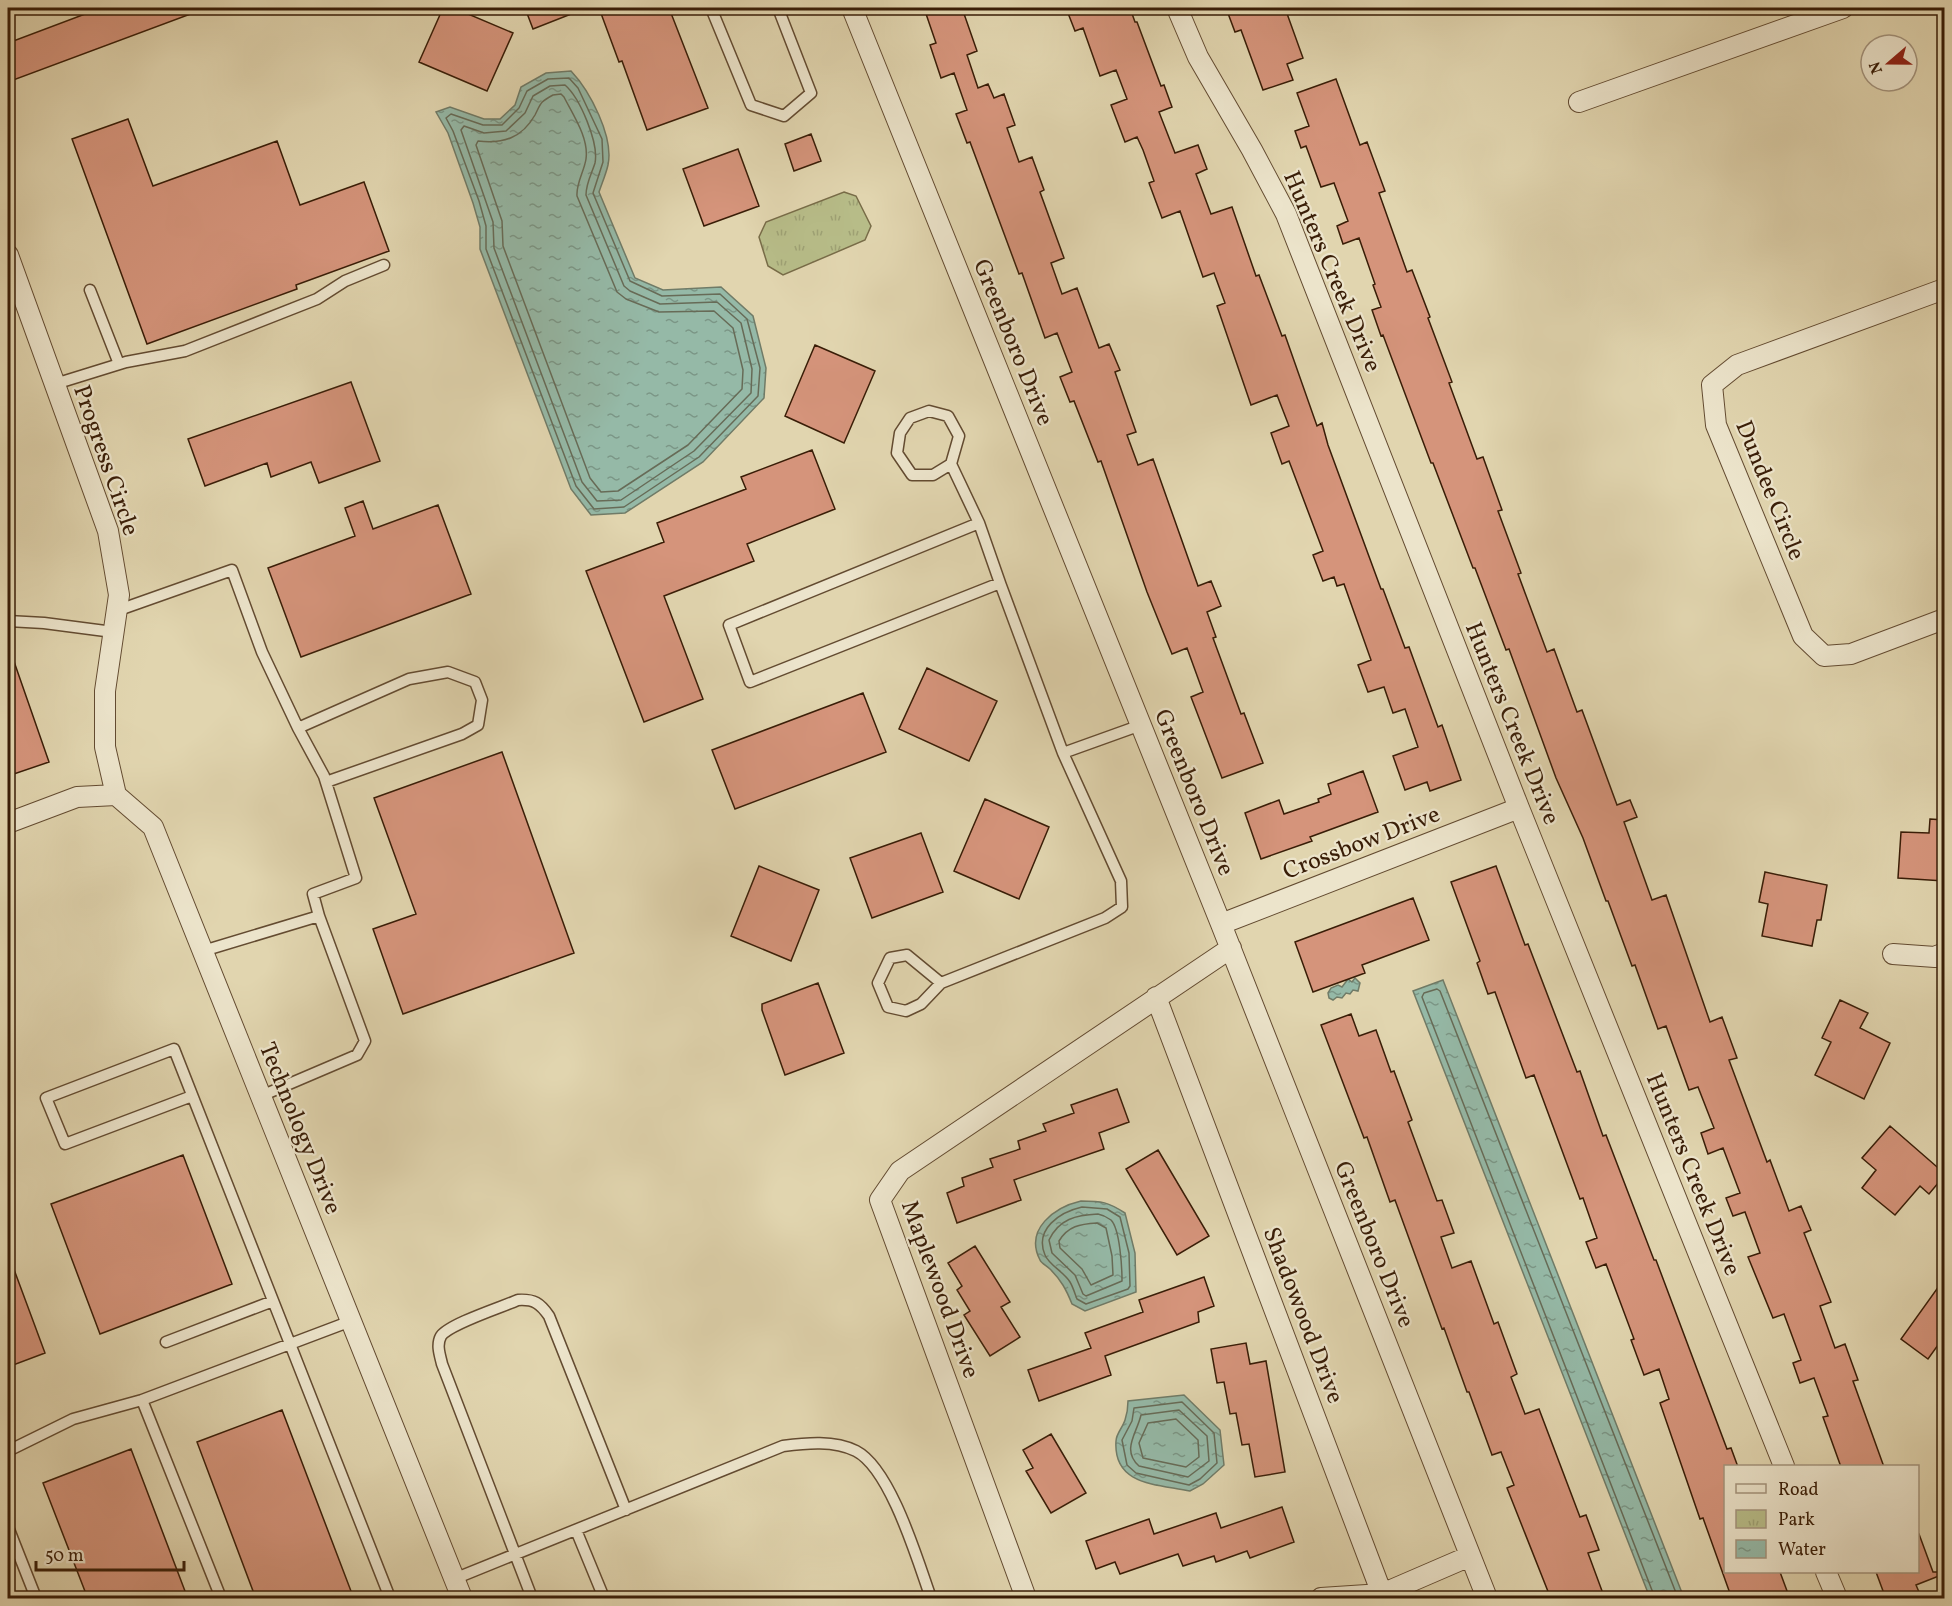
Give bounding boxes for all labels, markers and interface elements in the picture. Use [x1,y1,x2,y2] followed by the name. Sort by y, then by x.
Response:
[1859,33,1919,93] north arrow
[1864,58,1889,77] text: N
[1273,166,1389,378] street label: Hunters Creek Drive
[963,254,1061,431] street label: Greenboro Drive
[63,381,147,541] street label: Progress Circle
[1726,416,1813,566] street label: Dundee Circle
[1455,617,1567,830] street label: Hunters Creek Drive
[1144,704,1242,881] street label: Greenboro Drive
[1278,798,1445,889] street label: Crossbow Drive
[249,1038,349,1220] street label: Technology Drive
[1636,1068,1748,1281] street label: Hunters Creek Drive
[1324,1156,1422,1333] street label: Greenboro Drive
[891,1196,987,1383] street label: Maplewood Drive
[1253,1223,1351,1409] street label: Shadowood Drive
[1724,1465,1919,1573] legend
[1778,1478,1819,1503] text: Road
[1778,1508,1815,1533] text: Park
[36,1534,184,1572] scale bar
[1778,1538,1826,1563] text: Water
[45,1544,84,1569] text: 50 m

